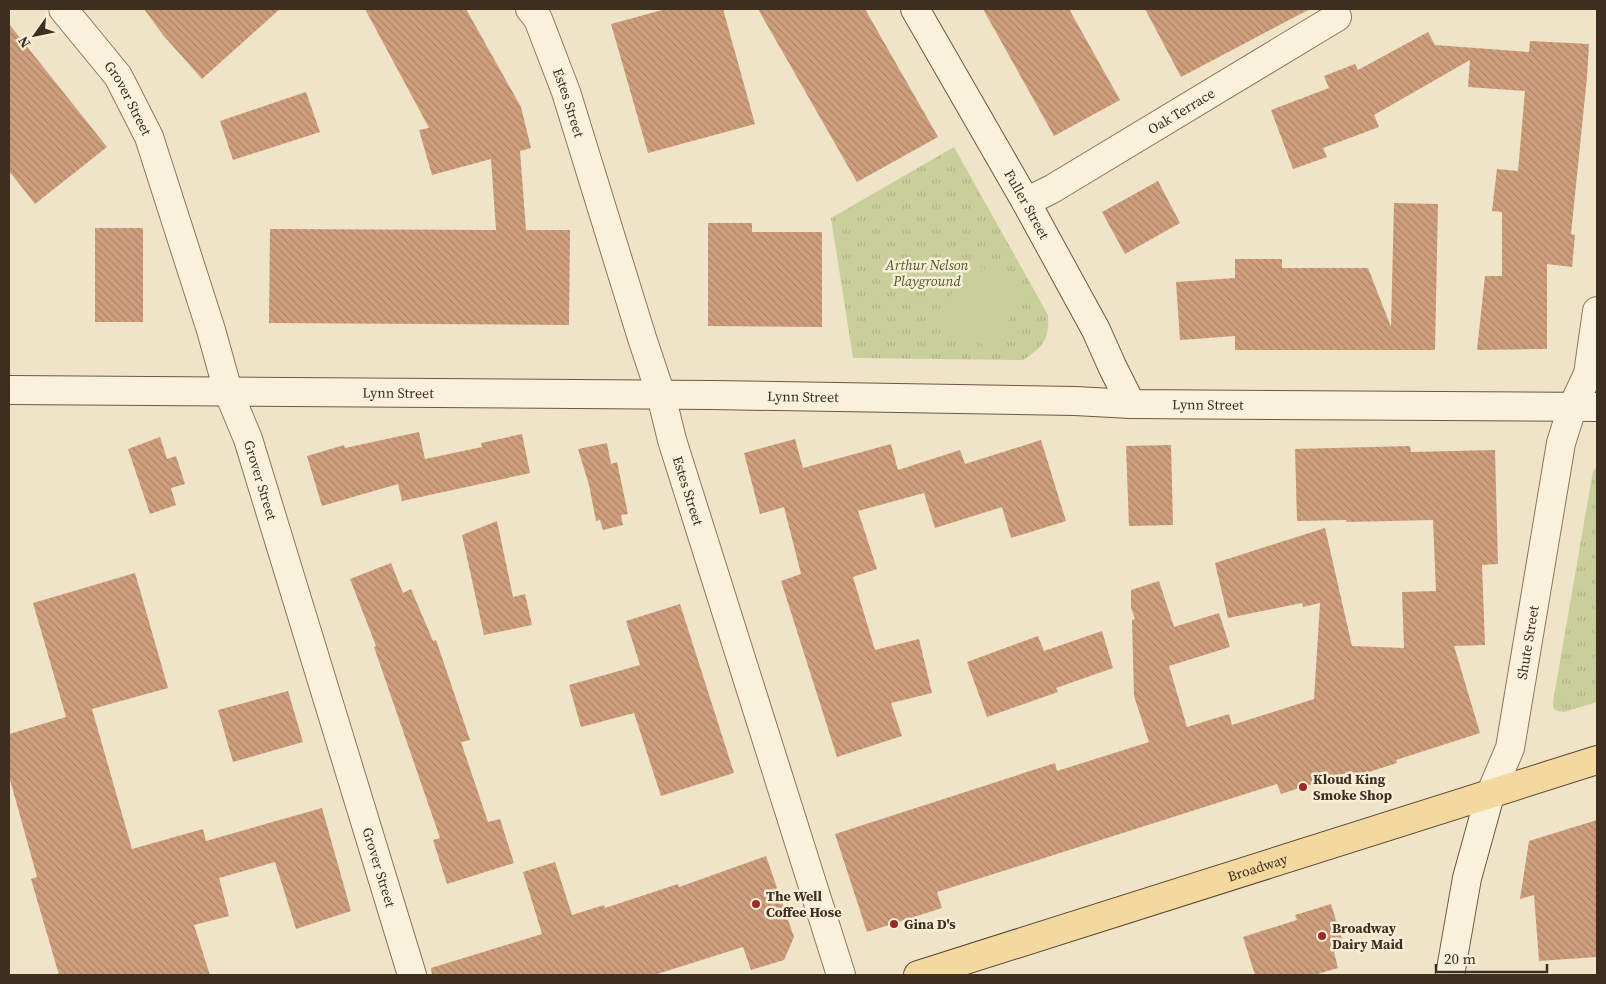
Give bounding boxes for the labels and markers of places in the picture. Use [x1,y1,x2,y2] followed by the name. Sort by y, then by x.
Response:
[1313,769,1392,805] place label: Kloud King Smoke Shop
[1297,781,1309,793] marker: Kloud King Smoke Shop
[766,886,841,922] place label: The Well Coffee Hose
[750,898,762,910] marker: The Well Coffee Hose
[904,914,956,934] place label: Gina D's
[888,918,900,930] marker: Gina D's
[1332,918,1404,954] place label: Broadway Dairy Maid
[1316,930,1328,942] marker: Broadway Dairy Maid

